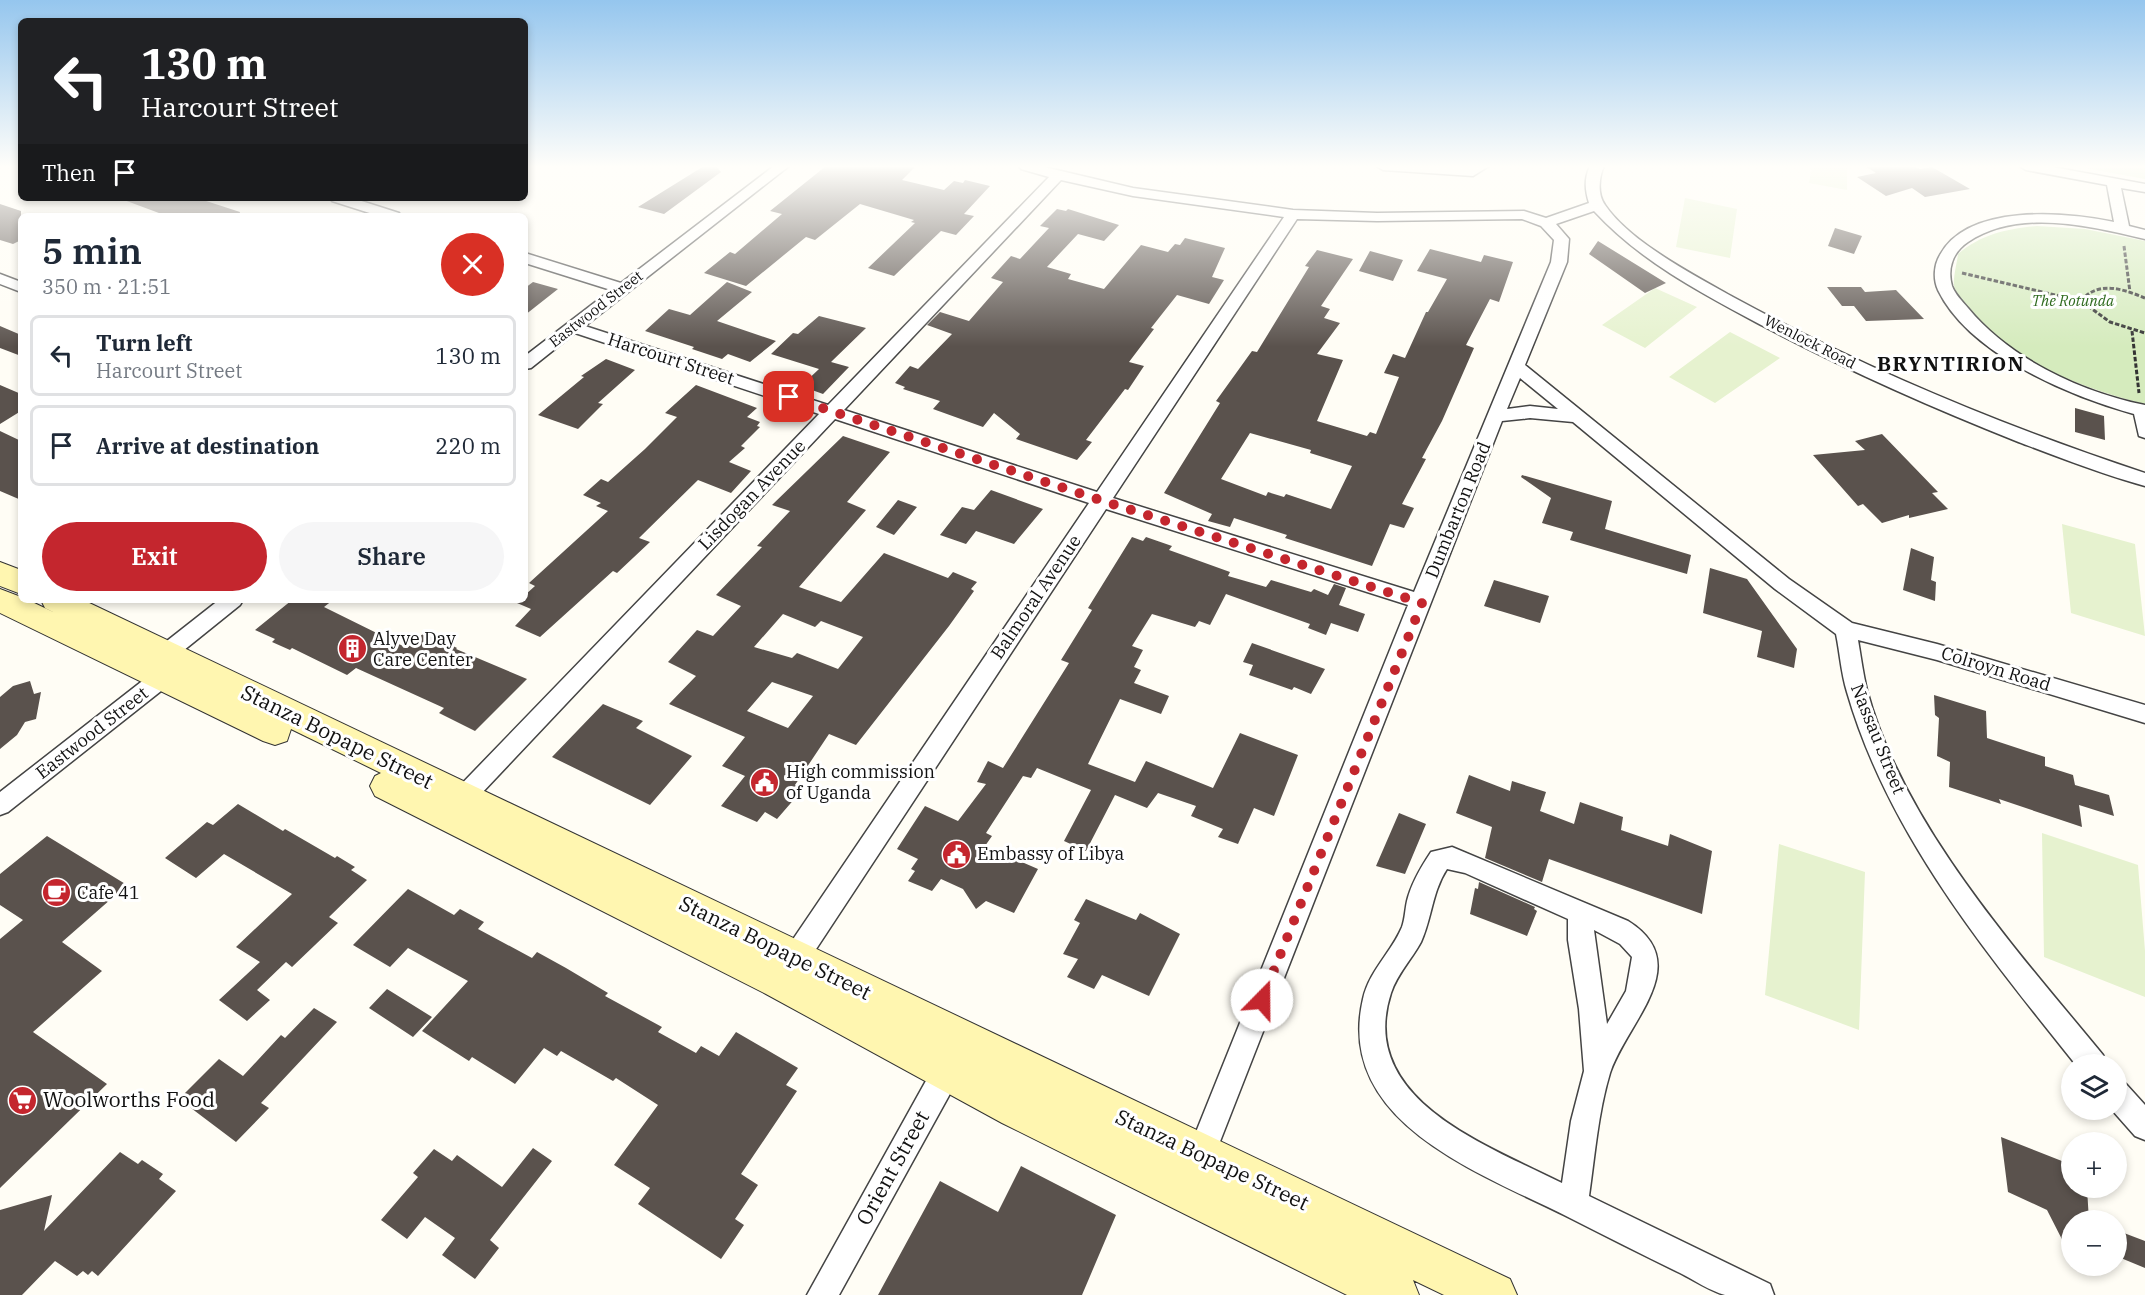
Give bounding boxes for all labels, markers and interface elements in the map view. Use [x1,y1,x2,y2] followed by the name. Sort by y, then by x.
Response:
[141,36,267,91] text: 130 m
[42,42,120,120] icon: left
[141,89,338,124] text: Harcourt Street
[108,156,141,189] icon: arrive
[42,158,96,187] text: Then
[42,227,142,274] text: 5 min
[441,233,504,296] button: close
[545,266,646,351] street label: Eastwood Street
[42,273,171,300] text: 350 m · 21:51
[2032,291,2115,310] park label: The Rotunda
[1761,310,1859,373] street label: Wenlock Road
[605,327,737,390] street label: Harcourt Street
[96,328,192,357] text: Turn left
[45,339,78,372] icon: left
[435,341,501,370] text: 130 m
[1877,350,2025,377] district label: BRYNTIRION
[96,357,242,384] text: Harcourt Street
[763,371,814,422] pin
[772,380,805,413] icon: arrive
[45,429,78,462] icon: arrive
[96,431,319,460] text: Arrive at destination
[435,431,501,460] text: 220 m
[693,435,810,555] street label: Lisdogan Avenue
[1420,438,1495,581] street label: Dumbarton Road
[42,522,267,591] button: Exit
[279,522,504,591] button: Share
[985,530,1086,663] street label: Balmoral Avenue
[373,627,473,671] place label: Alyve Day Care Center
[336,633,368,665] building icon: Alyve Day Care Center
[1939,641,2054,696] street label: Colroyn Road
[237,677,438,795] street label: Stanza Bopape Street
[1846,680,1911,797] street label: Nassau Street
[31,681,153,784] street label: Eastwood Street
[786,760,935,804] place label: High commission of Uganda
[749,766,781,798] public building icon: High commission of Uganda
[940,838,972,870] public building icon: Embassy of Libya
[977,842,1124,865] place label: Embassy of Libya
[40,877,72,909] cafe icon: Cafe 41
[77,881,140,904] place label: Cafe 41
[675,888,876,1006] street label: Stanza Bopape Street
[1230,968,1294,1032] position arrow
[2061,1054,2127,1276] map controls
[2061,1054,2127,1120] button: layers
[6,1084,38,1116] supermarket icon: Woolworths Food
[43,1085,215,1113] place label: Woolworths Food
[1111,1102,1314,1216] street label: Stanza Bopape Street
[849,1105,935,1230] street label: Orient Street
[2061,1132,2127,1198] button: +
[2061,1210,2127,1276] button: −

